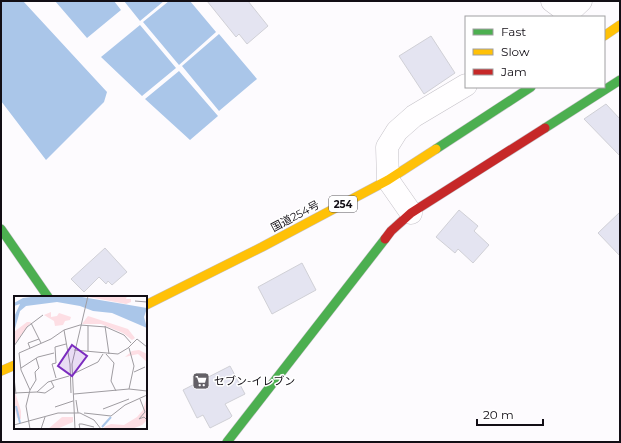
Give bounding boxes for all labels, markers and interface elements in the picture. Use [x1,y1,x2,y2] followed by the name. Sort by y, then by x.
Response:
[465,16,605,88] legend
[501,24,526,39] text: Fast
[501,44,530,59] text: Slow
[500,64,527,79] text: Jam
[329,196,357,212] road number: 254
[268,197,322,235] street label: 国道254号
[14,296,147,429] inset map
[191,371,211,391] supermarket icon: セブン-イレブン
[214,374,295,388] place label: セブン-イレブン
[477,401,543,427] scale bar
[483,407,514,422] text: 20 m

